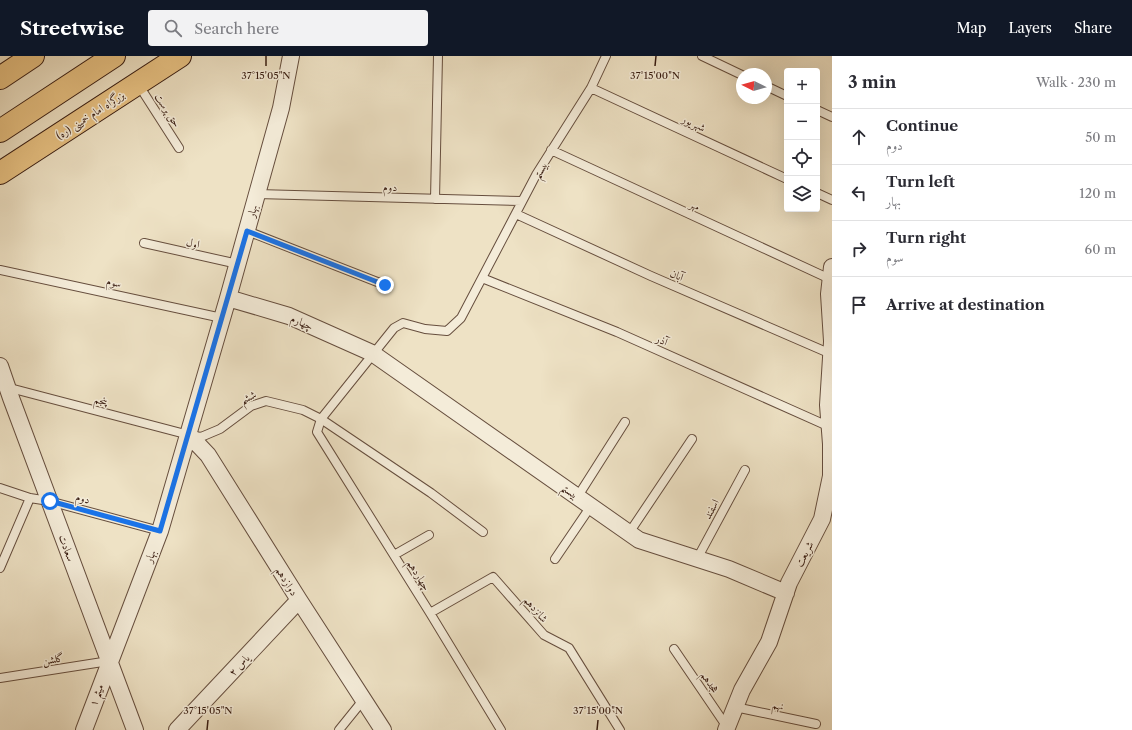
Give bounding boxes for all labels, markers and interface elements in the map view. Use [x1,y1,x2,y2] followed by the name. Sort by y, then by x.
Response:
[148,10,428,46] search box
[20,17,124,40] text: Streetwise
[162,17,184,39] icon: search
[194,19,279,38] text: Search here
[956,19,986,37] text: Map
[1008,19,1052,37] text: Layers
[1074,19,1112,37] text: Share
[736,68,772,104] north arrow
[784,68,820,212] map controls
[784,68,820,104] button: +
[241,69,291,82] text: 37°15'05"N
[630,69,680,82] text: 37°15'00"N
[848,72,897,92] text: 3 min
[1036,74,1116,90] text: Walk · 230 m
[53,88,129,145] street label: بزرگراه امام خمینی (ره)
[151,90,184,130] street label: حق پرست
[784,104,820,140] button: −
[679,111,708,135] street label: شهریور
[886,116,958,135] text: Continue
[848,126,870,148] icon: ahead
[1085,129,1116,145] text: 50 m
[886,137,903,153] text: دوم
[784,140,820,176] button: locate
[530,159,554,183] street label: بیستم
[886,172,955,191] text: Turn left
[784,176,820,212] button: layers
[383,180,397,197] street label: دوم
[848,182,870,204] icon: left
[1079,185,1116,201] text: 120 m
[886,193,901,209] text: بهار
[686,196,702,214] street label: مهر
[243,203,261,220] street label: بهار
[886,228,966,247] text: Turn right
[185,235,201,251] street label: اول
[848,238,870,260] icon: right
[1085,241,1116,257] text: 60 m
[886,249,904,265] text: سوم
[668,266,687,285] street label: آبان
[104,273,123,293] street label: سوم
[376,276,394,294] route end
[848,294,870,316] icon: arrive
[886,295,1045,314] text: Arrive at destination
[287,311,316,336] street label: چهارم
[653,331,672,349] street label: آذر
[237,387,260,411] street label: ششم
[92,392,110,413] street label: پنجم
[556,480,581,505] street label: بیستم
[73,489,92,510] street label: دوم
[41,492,59,510] route start
[700,497,722,521] street label: اسفند
[56,532,78,564] street label: سعادت
[792,539,817,570] street label: شریعت
[141,548,160,566] street label: بهار
[401,557,434,595] street label: چهاردهم
[269,564,301,600] street label: دوازدهم
[518,593,551,628] street label: شانزدهم
[41,650,65,670] street label: گلشن
[225,650,253,679] street label: یاس ۲
[694,669,722,698] street label: هجدهم
[86,682,110,709] street label: میثم ۱
[770,697,785,717] street label: نهم
[183,704,233,717] text: 37°15'05"N
[573,704,623,717] text: 37°15'00"N

